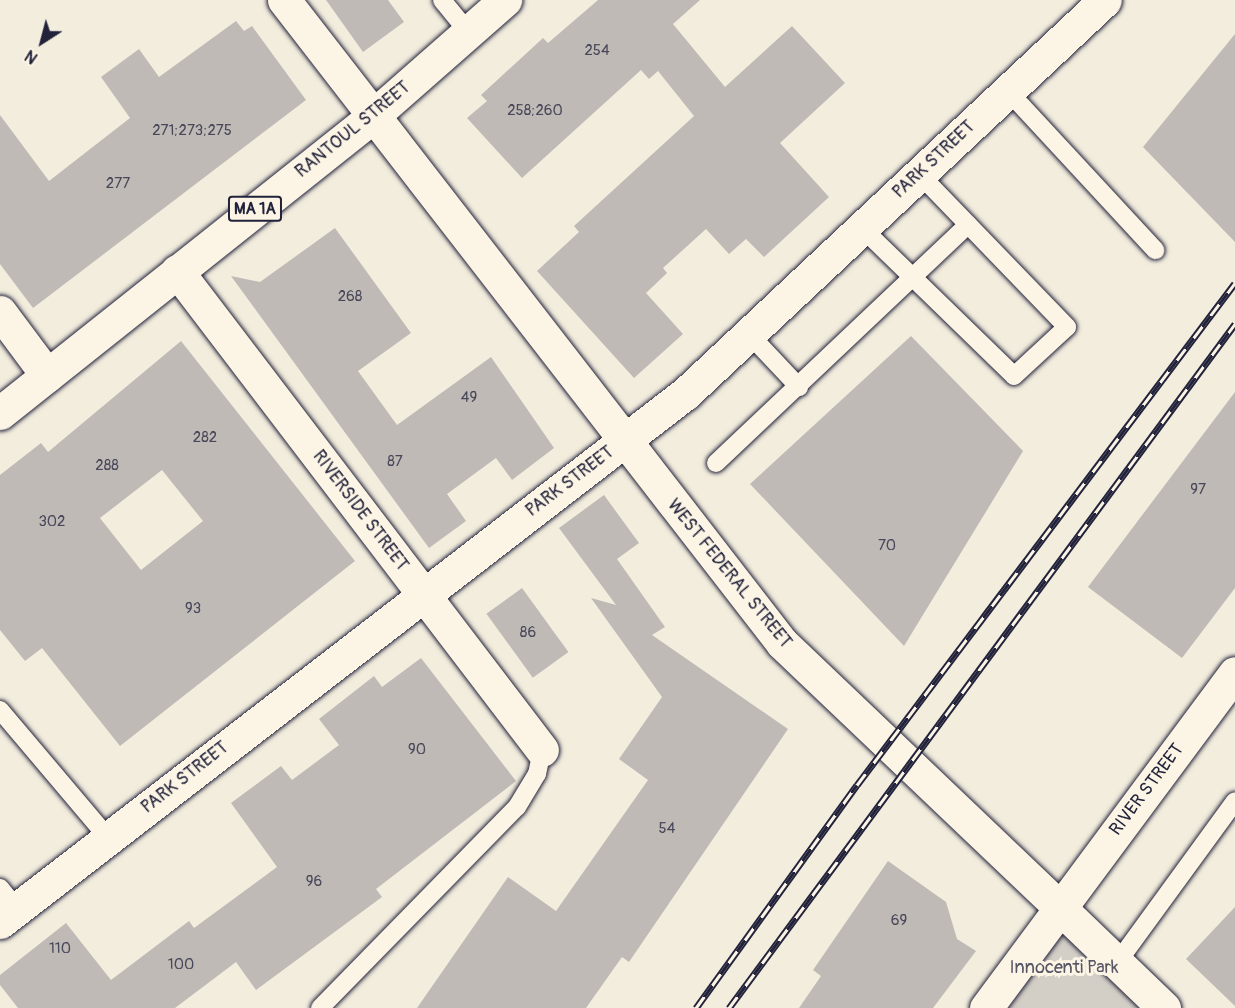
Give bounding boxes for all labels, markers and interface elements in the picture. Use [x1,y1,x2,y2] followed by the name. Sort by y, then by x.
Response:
[12,12,72,72] north arrow
[584,42,610,60] house number: 254
[21,45,42,68] text: N
[291,77,415,183] street label: RANTOUL STREET
[507,102,563,120] house number: 258;260
[888,116,980,204] street label: PARK STREET
[152,122,232,140] house number: 271;273;275
[106,175,130,193] house number: 277
[226,196,284,222] road number: MA 1A
[338,288,362,306] house number: 268
[461,389,477,407] house number: 49
[193,429,217,447] house number: 282
[522,442,618,522] street label: PARK STREET
[308,446,412,576] street label: RIVERSIDE STREET
[387,453,403,471] house number: 87
[95,457,119,475] house number: 288
[1190,481,1206,499] house number: 97
[662,495,796,653] street label: WEST FEDERAL STREET
[39,513,65,531] house number: 302
[878,537,896,555] house number: 70
[185,600,201,618] house number: 93
[520,624,536,642] house number: 86
[137,737,233,819] street label: PARK STREET
[1105,740,1189,840] street label: RIVER STREET
[408,741,426,759] house number: 90
[659,820,675,838] house number: 54
[306,873,322,891] house number: 96
[891,912,907,930] house number: 69
[49,940,71,958] house number: 110
[168,956,194,974] house number: 100
[1009,957,1119,979] park label: Innocenti Park

